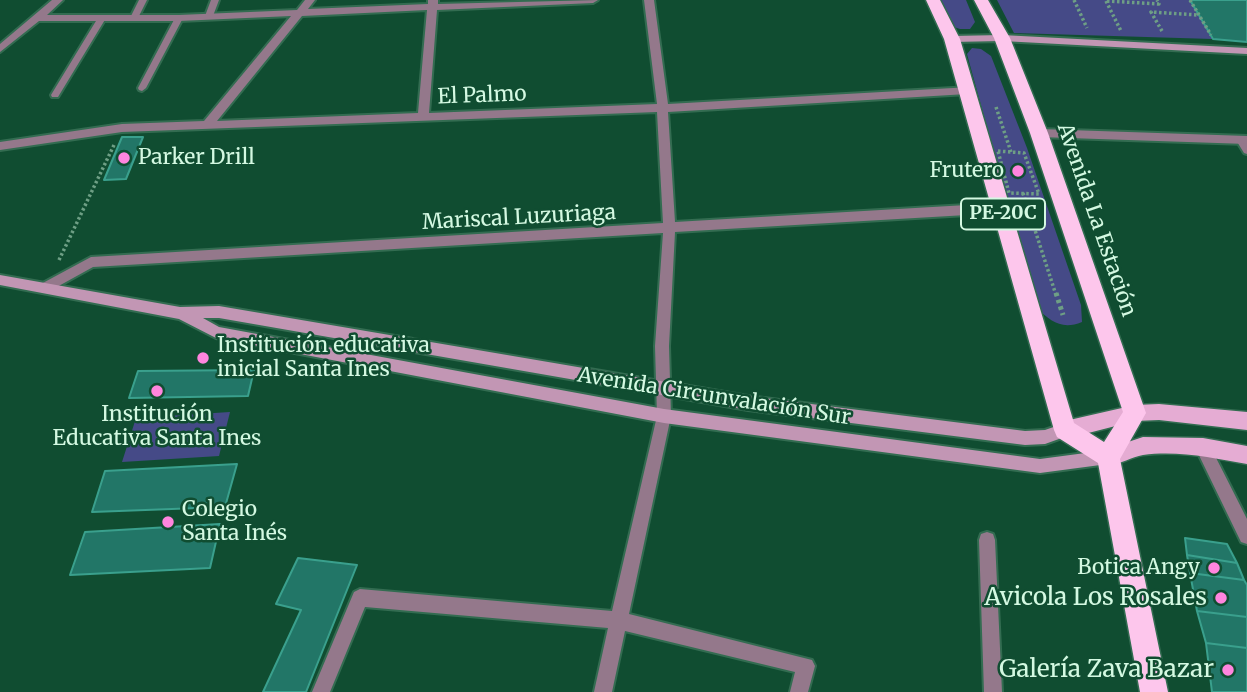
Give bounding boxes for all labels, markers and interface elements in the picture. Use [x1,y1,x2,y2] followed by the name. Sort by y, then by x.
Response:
[437,82,527,110] street label: El Palmo
[1051,120,1141,320] street label: Avenida La Estación
[138,145,255,171] place label: Parker Drill
[116,150,132,166] marker: Parker Drill
[929,158,1004,184] place label: Frutero
[1010,163,1026,179] marker: Frutero
[961,198,1045,230] road number: PE-20C
[421,200,617,236] street label: Mariscal Luzuriaga
[217,333,430,383] place label: Institución educativa inicial Santa Ines
[195,350,211,366] marker: Institución educativa inicial Santa Ines
[576,363,852,431] street label: Avenida Circunvalación Sur
[149,383,165,399] marker: Institución Educativa Santa Ines
[53,402,261,452] place label: Institución Educativa Santa Ines
[182,497,287,547] place label: Colegio Santa Inés
[160,514,176,530] marker: Colegio Santa Inés
[1077,555,1200,581] place label: Botica Angy
[1206,560,1222,576] marker: Botica Angy
[984,584,1207,612] place label: Avicola Los Rosales
[1213,590,1229,606] marker: Avicola Los Rosales
[999,656,1214,684] place label: Galería Zava Bazar
[1220,662,1236,678] marker: Galería Zava Bazar

